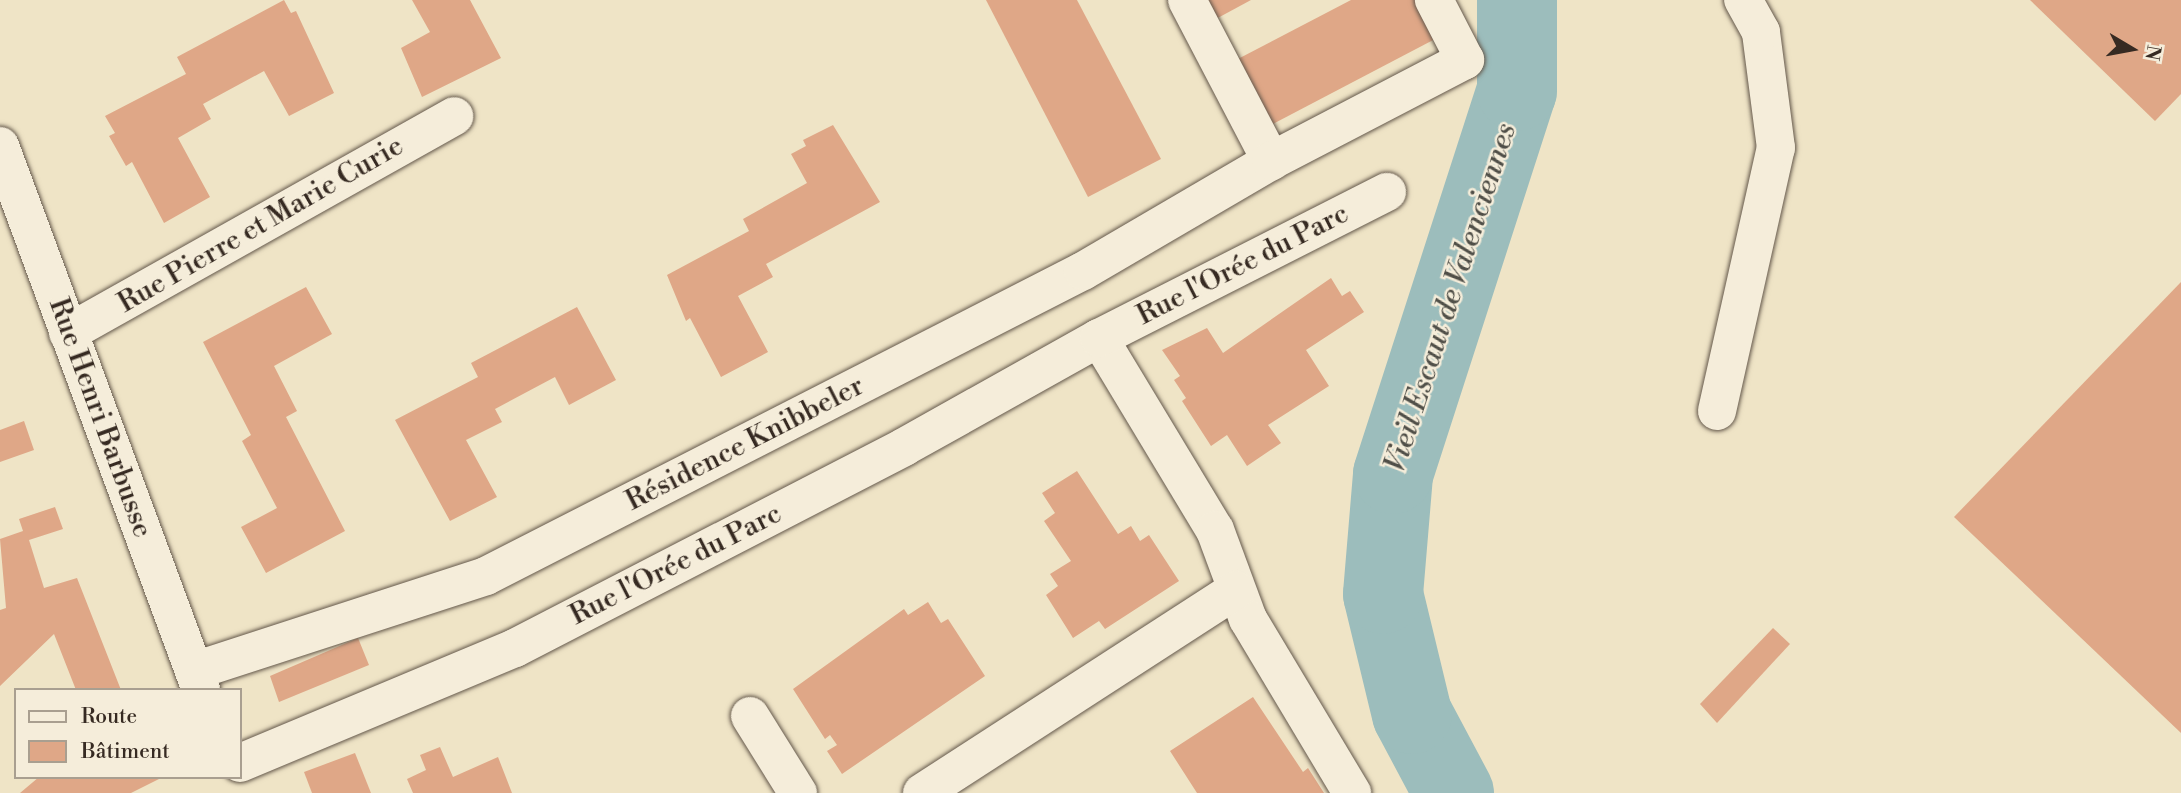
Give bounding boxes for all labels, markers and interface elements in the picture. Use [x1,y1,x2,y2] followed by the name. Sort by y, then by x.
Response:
[2097,14,2167,84] north arrow
[2140,43,2166,62] text: N
[1378,119,1524,477] water label: Vieil Escaut de Valenciennes
[112,129,410,321] street label: Rue Pierre et Marie Curie
[1132,197,1354,333] street label: Rue l'Orée du Parc
[41,294,159,542] street label: Rue Henri Barbusse
[620,369,870,519] street label: Résidence Knibbeler
[565,497,787,633] street label: Rue l'Orée du Parc
[14,688,242,779] legend
[81,704,137,730] text: Route
[81,739,170,765] text: Bâtiment

